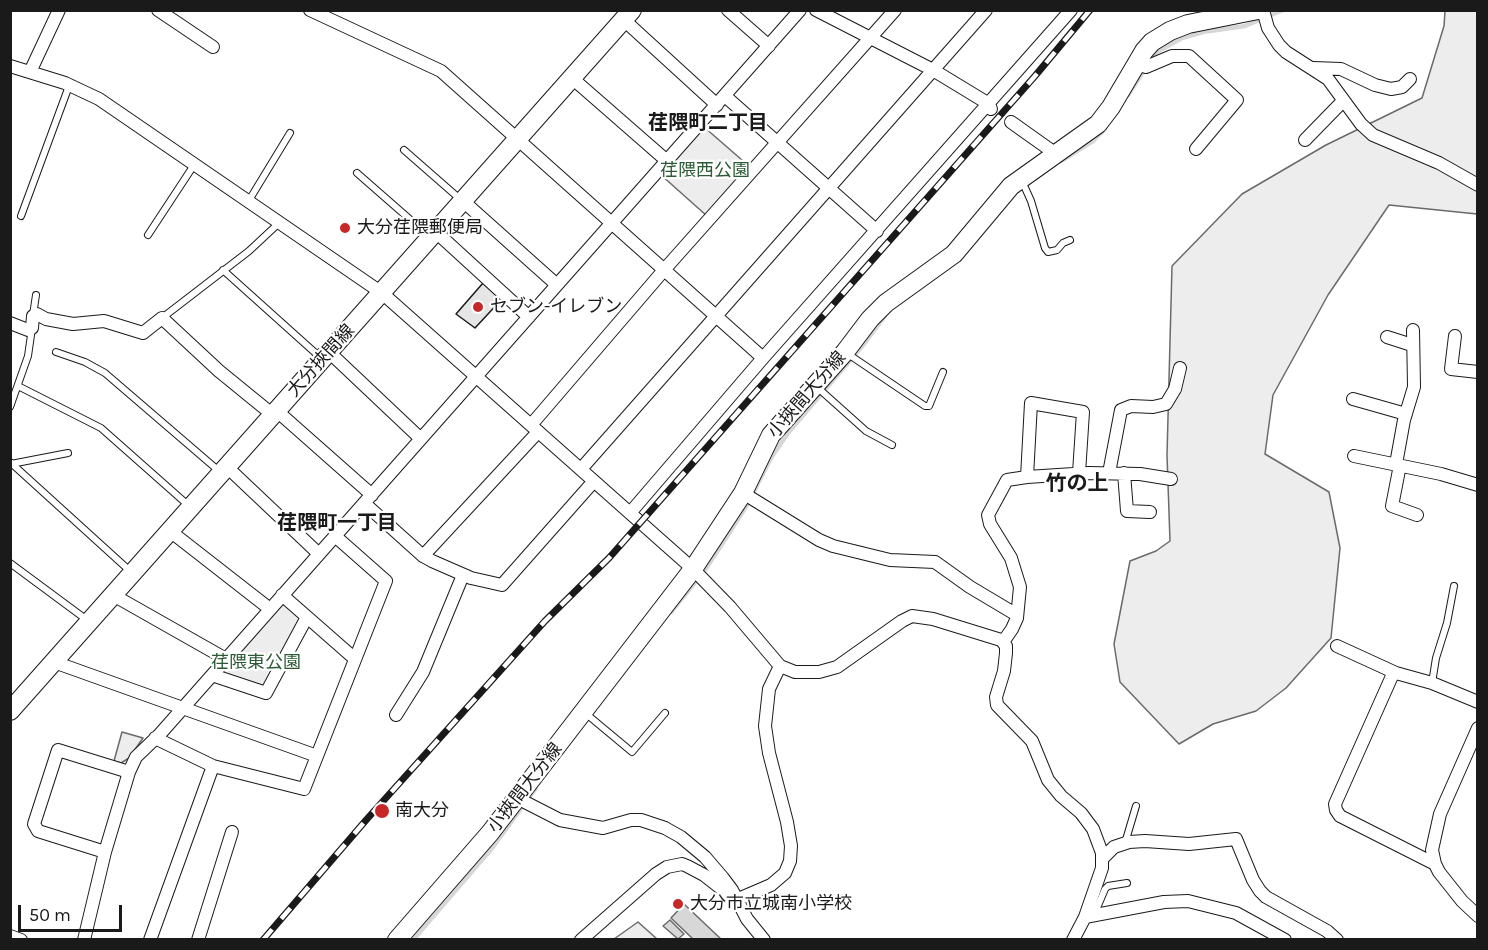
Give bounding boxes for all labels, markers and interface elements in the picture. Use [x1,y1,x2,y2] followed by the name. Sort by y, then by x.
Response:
[648,111,768,135] district label: 荏隈町二丁目
[660,160,750,182] park label: 荏隈西公園
[357,217,483,239] place label: 大分荏隈郵便局
[338,221,352,235] marker: 大分荏隈郵便局
[490,296,622,318] place label: セブン-イレブン
[471,300,485,314] marker: セブン-イレブン
[283,320,359,402] street label: 大分挾間線
[763,347,851,443] street label: 小挾間大分線
[1046,471,1108,497] district label: 竹の上
[277,511,397,535] district label: 荏隈町一丁目
[211,652,301,674] park label: 荏隈東公園
[483,739,567,837] street label: 小挾間大分線
[395,800,449,822] place label: 南大分
[373,802,391,820] marker: 南大分
[21,893,124,931] scale bar
[690,893,852,915] place label: 大分市立城南小学校
[671,897,685,911] marker: 大分市立城南小学校
[29,904,71,926] text: 50 m

